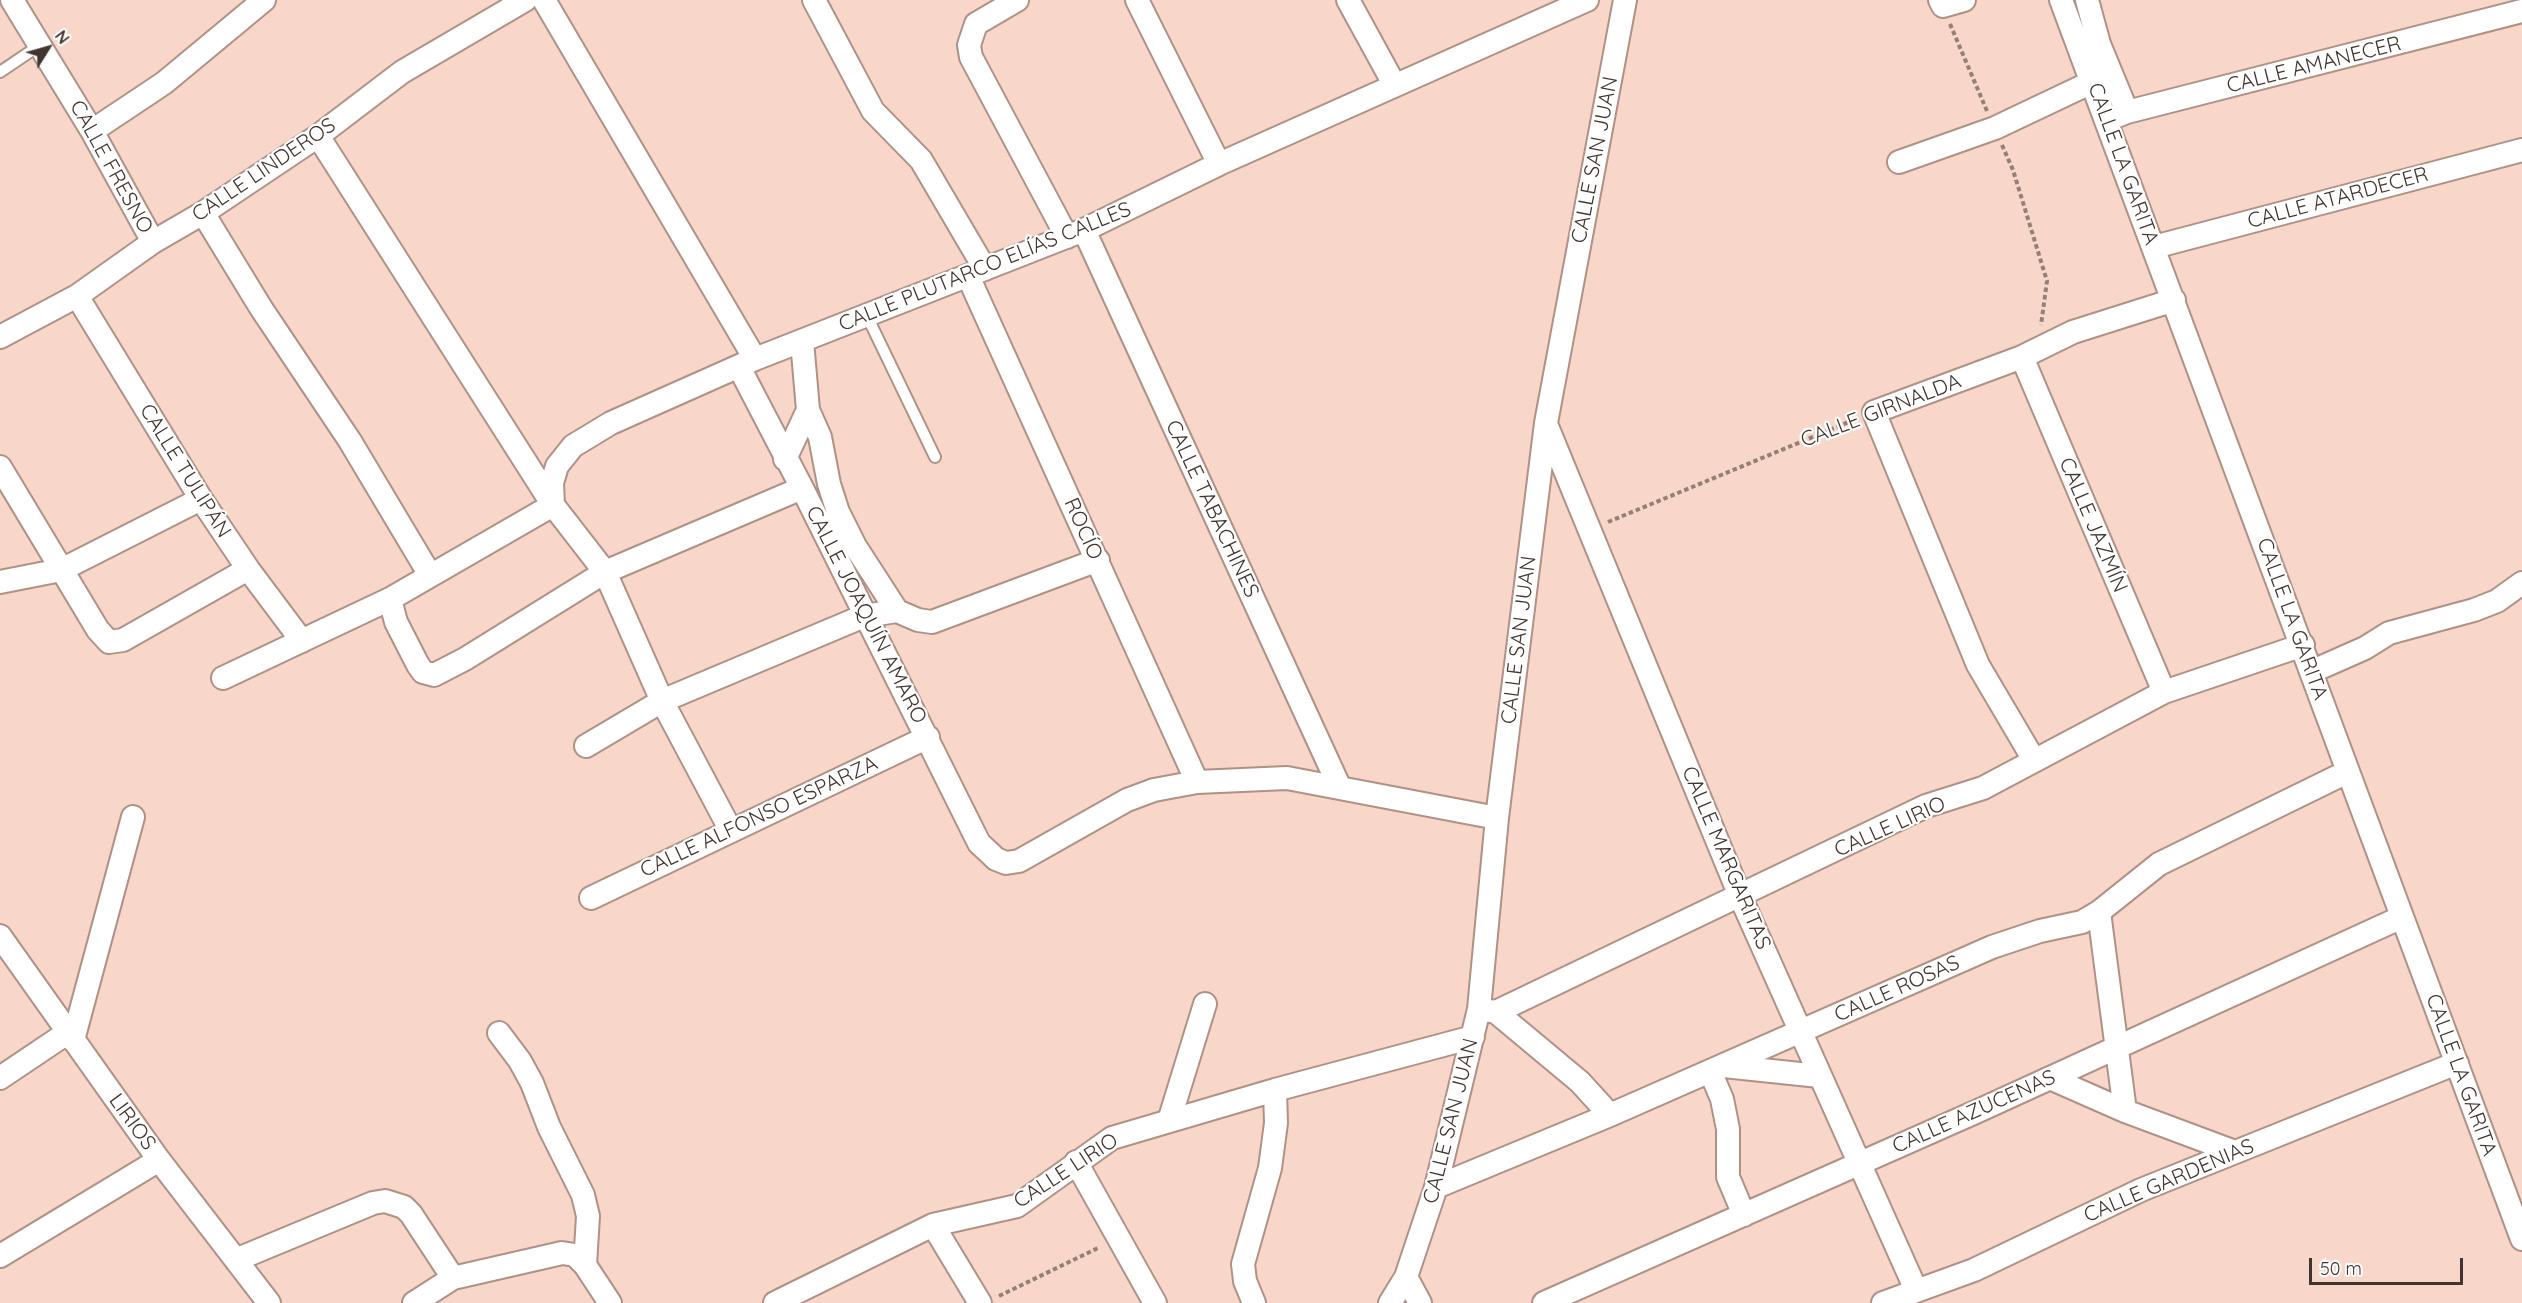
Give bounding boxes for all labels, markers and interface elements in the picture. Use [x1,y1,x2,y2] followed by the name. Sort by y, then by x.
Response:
[18,18,78,78] north arrow
[51,26,74,48] text: N
[2224,31,2404,99] street label: CALLE AMANECER
[1566,74,1624,246] street label: CALLE SAN JUAN
[2082,80,2164,248] street label: CALLE LA GARITA
[64,96,158,238] street label: CALLE FRESNO
[187,113,341,227] street label: CALLE LINDEROS
[2245,162,2431,234] street label: CALLE ATARDECER
[835,197,1135,337] street label: CALLE PLUTARCO ELÍAS CALLES
[1797,369,1965,453] street label: CALLE GIRNALDA
[134,400,236,542] street label: CALLE TULIPÁN
[1160,416,1264,602] street label: CALLE TABACHINES
[2053,454,2133,596] street label: CALLE JAZMÍN
[1058,494,1108,564] street label: ROCÍO
[800,502,932,728] street label: CALLE JOAQUÍN AMARO
[2251,535,2333,703] street label: CALLE LA GARITA
[1496,554,1542,726] street label: CALLE SAN JUAN
[636,751,882,883] street label: CALLE ALFONSO ESPARZA
[1676,763,1776,953] street label: CALLE MARGARITAS
[1830,791,1950,863] street label: CALLE LIRIO
[1830,950,1964,1028] street label: CALLE ROSAS
[2420,991,2502,1159] street label: CALLE LA GARITA
[1418,1036,1484,1206] street label: CALLE SAN JUAN
[1889,1065,2059,1159] street label: CALLE AZUCENAS
[103,1089,161,1155] street label: LIRIOS
[1009,1128,1123,1214] street label: CALLE LIRIO
[2080,1134,2258,1228] street label: CALLE GARDENIAS
[2312,1246,2466,1284] scale bar
[2320,1257,2362,1280] text: 50 m

